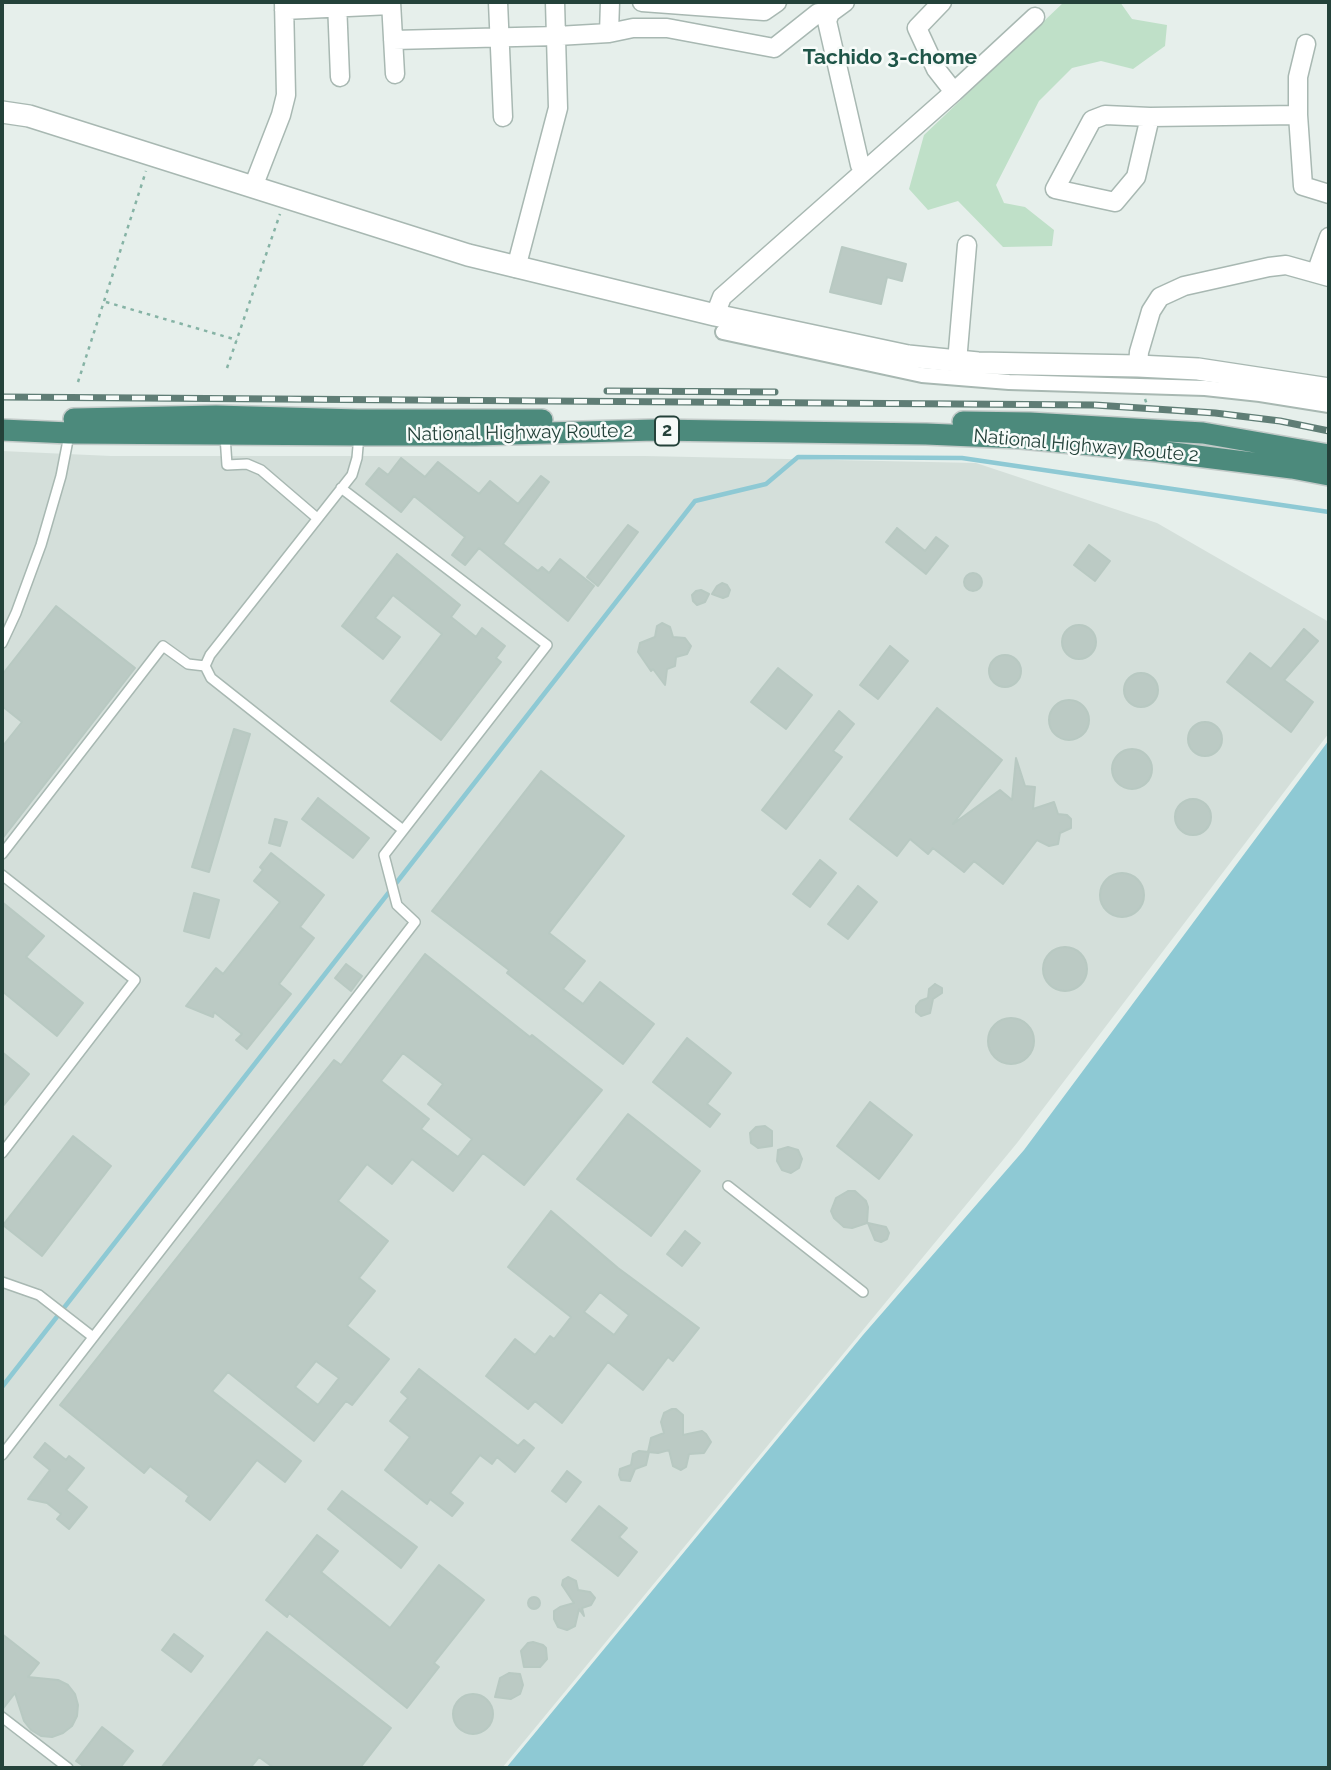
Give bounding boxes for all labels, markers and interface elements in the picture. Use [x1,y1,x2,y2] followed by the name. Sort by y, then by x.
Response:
[803,45,977,71] district label: Tachido 3-chome
[655,416,679,446] road number: 2
[407,420,633,446] street label: National Highway Route 2
[972,425,1200,467] street label: National Highway Route 2

